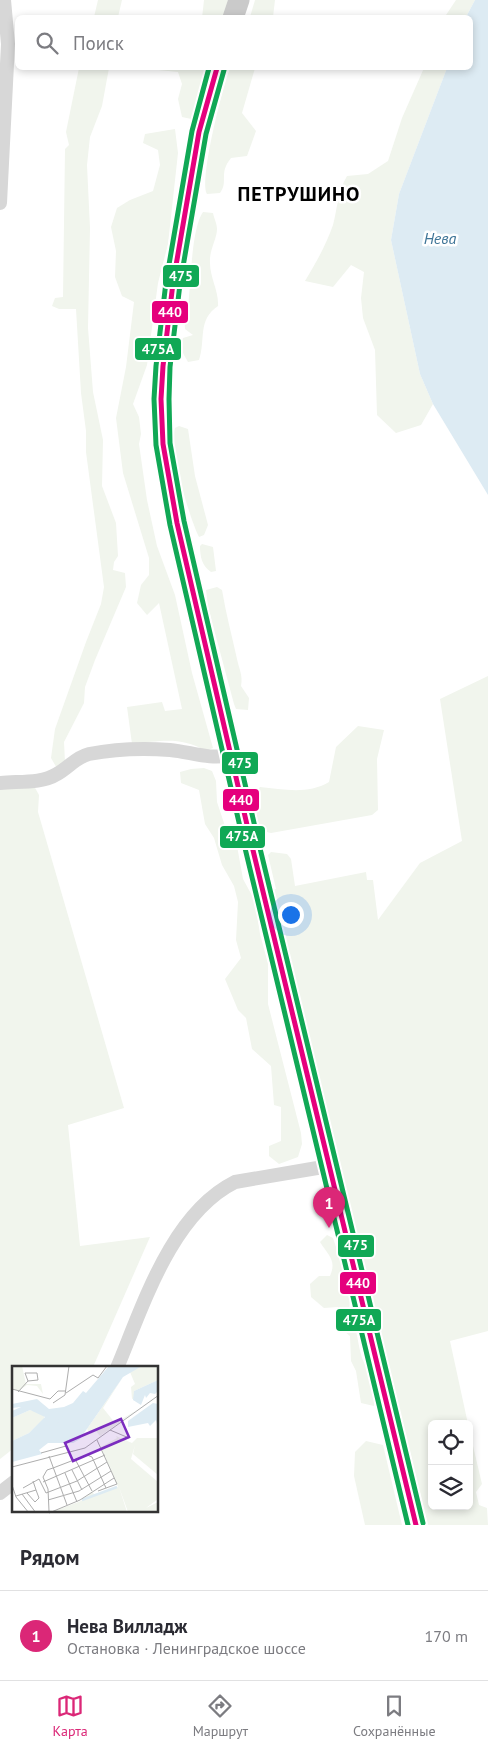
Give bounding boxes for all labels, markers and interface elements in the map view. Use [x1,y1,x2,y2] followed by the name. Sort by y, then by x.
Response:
[15,15,473,70] search box
[33,29,61,57] icon: search
[73,31,124,55] text: Поиск
[238,181,360,207] district label: ПЕТРУШИНО
[424,228,457,248] water label: Нева
[162,264,200,288] line badge: 475
[169,267,193,285] text: 475
[151,300,189,324] line badge: 440
[158,303,182,321] text: 440
[134,337,182,361] line badge: 475А
[142,340,175,358] text: 475А
[221,751,259,775] line badge: 475
[228,754,252,772] text: 475
[222,788,260,812] line badge: 440
[229,791,253,809] text: 440
[219,825,266,849] line badge: 475А
[226,827,259,845] text: 475А
[278,902,304,928] your location
[313,1187,345,1228] pin: 1
[337,1234,375,1258] line badge: 475
[344,1236,368,1254] text: 475
[339,1271,377,1295] line badge: 440
[346,1274,370,1292] text: 440
[335,1308,382,1332] line badge: 475А
[343,1311,376,1329] text: 475А
[12,1366,159,1512] inset map
[428,1420,473,1510] map controls
[428,1420,473,1465] button: locate
[428,1465,473,1510] button: layers
[20,1544,79,1571] text: Рядом
[67,1614,187,1638] text: Нева Вилладж
[31,1626,41,1646] text: 1
[425,1626,468,1646] text: 170 m
[67,1638,306,1658] text: Остановка · Ленинградское шоссе
[52,1692,88,1740] tab: Карта
[193,1692,248,1740] tab: Маршрут
[353,1692,436,1740] tab: Сохранённые

